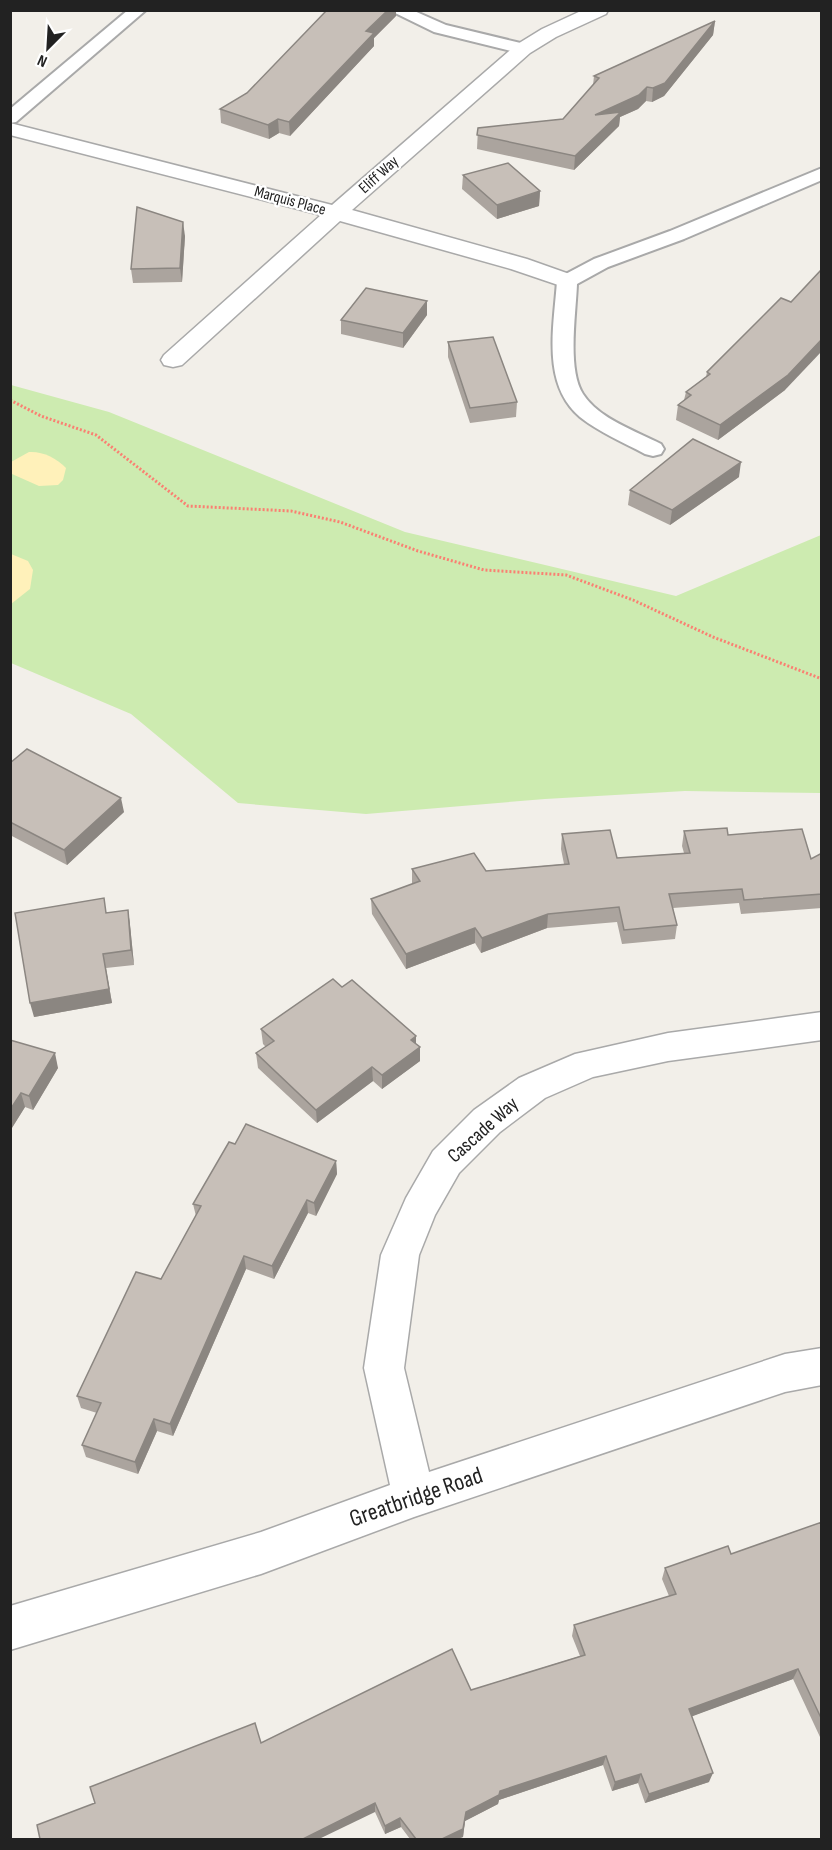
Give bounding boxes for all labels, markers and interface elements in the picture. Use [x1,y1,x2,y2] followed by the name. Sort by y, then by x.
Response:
[18,18,78,78] north arrow
[35,50,50,71] text: N
[355,152,403,198] street label: Eliff Way
[252,182,328,220] street label: Marquis Place
[443,1092,524,1168] street label: Cascade Way
[346,1461,486,1533] street label: Greatbridge Road

